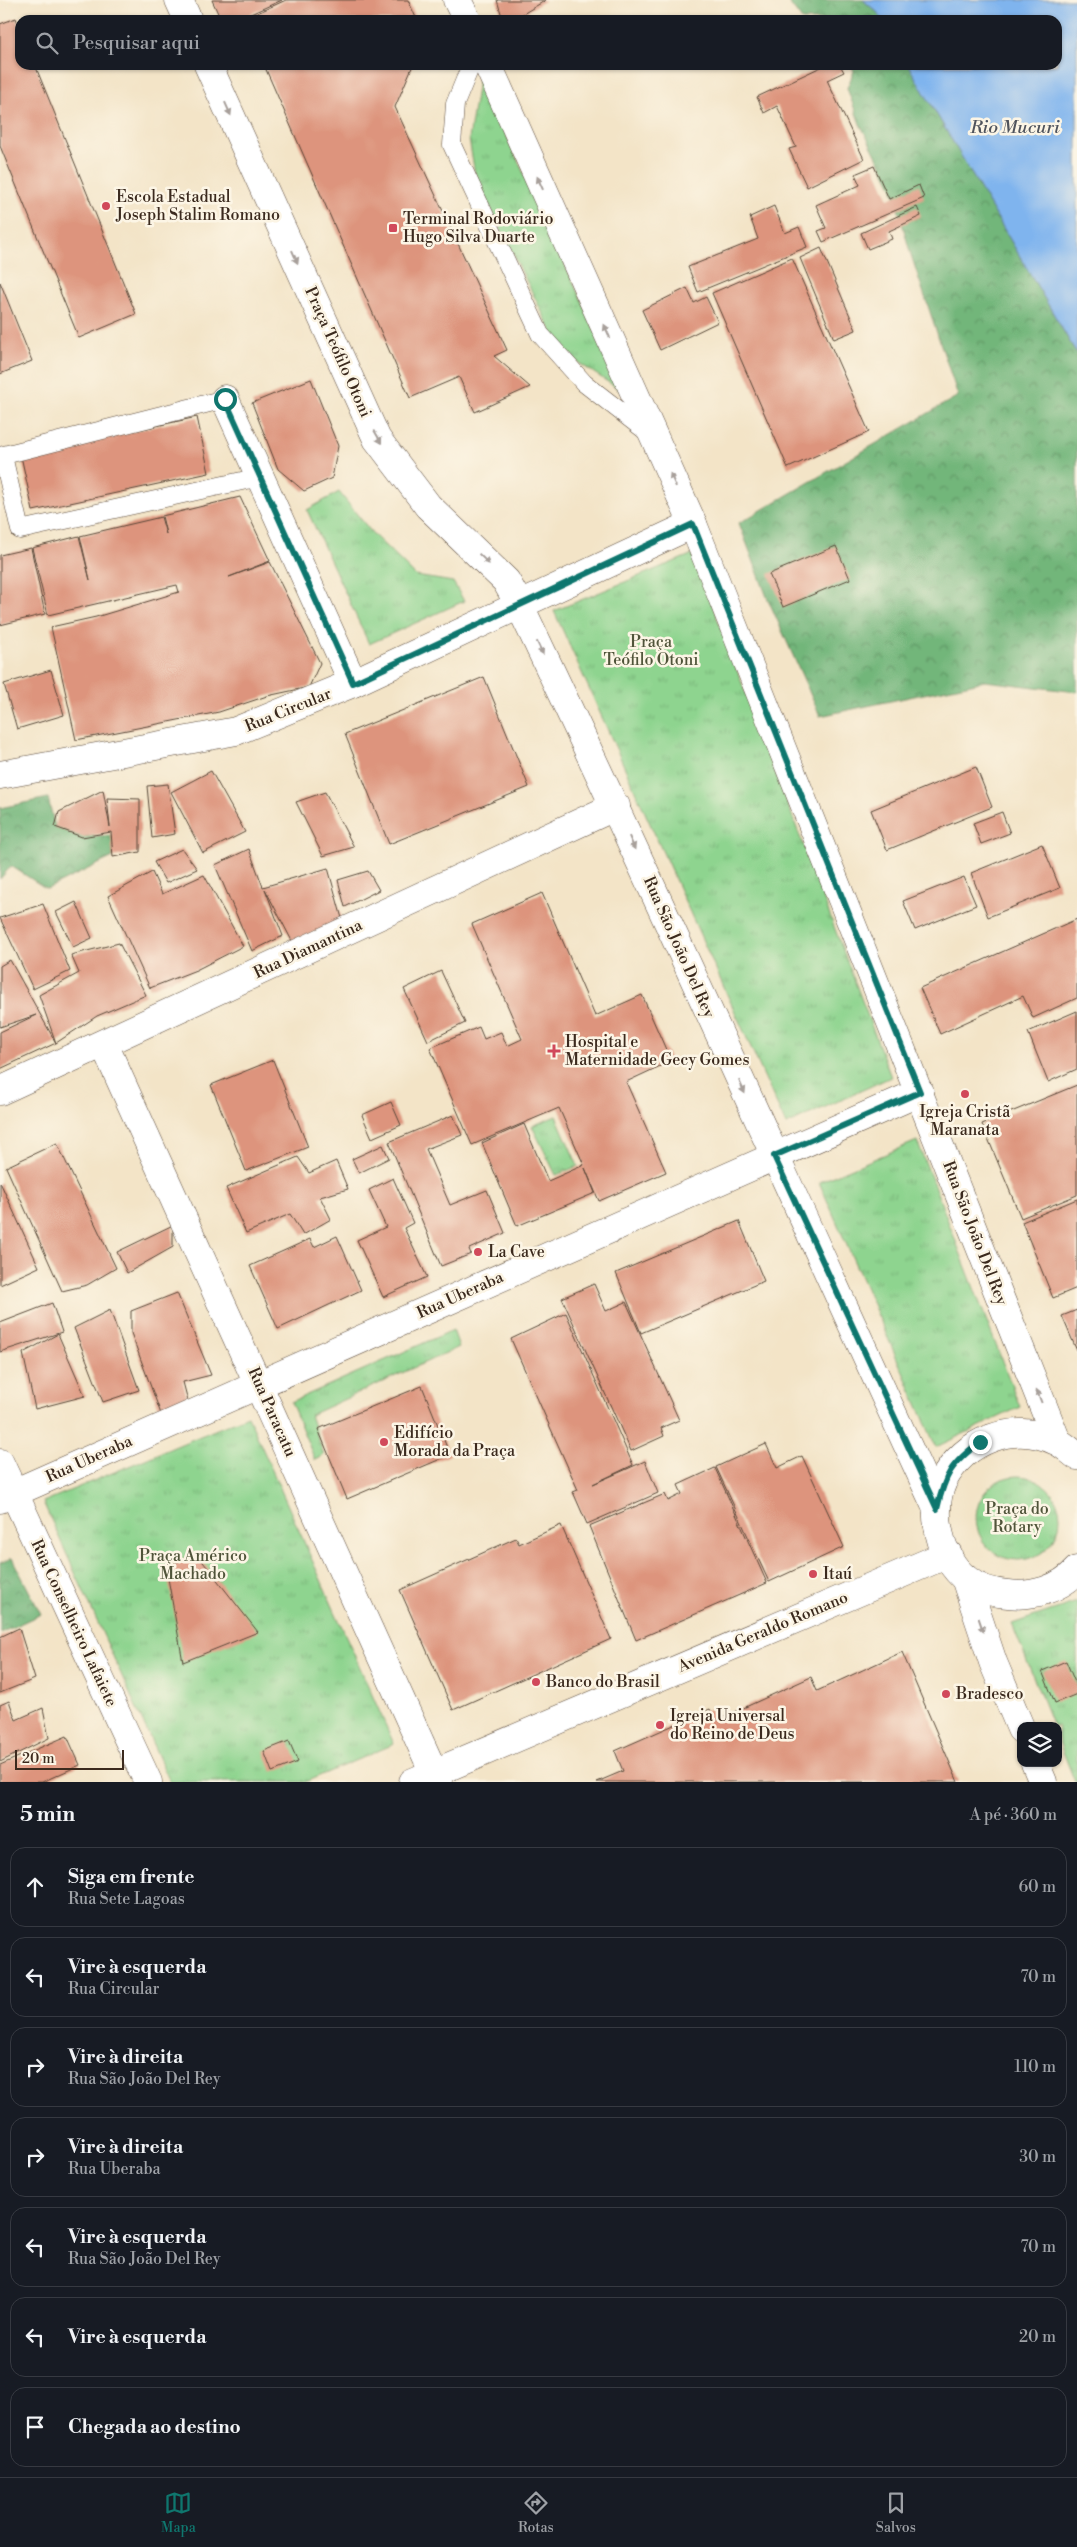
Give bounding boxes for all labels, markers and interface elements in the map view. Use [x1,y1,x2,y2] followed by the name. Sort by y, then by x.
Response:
[15,15,1062,70] search box
[33,29,61,57] icon: search
[73,31,200,55] text: Pesquisar aqui
[225,102,233,116] one-way arrow
[969,116,1060,139] water label: Rio Mucuri
[536,176,544,190] one-way arrow
[115,187,280,225] place label: Escola Estadual Joseph Stalim Romano
[100,200,112,212] marker: Escola Estadual Joseph Stalim Romano
[403,209,554,247] place label: Terminal Rodoviário Hugo Silva Duarte
[387,222,399,234] marker: Terminal Rodoviário Hugo Silva Duarte
[292,250,300,264] one-way arrow
[300,284,376,420] street label: Praça Teófilo Otoni
[602,324,610,338] one-way arrow
[214,388,237,411] route start
[373,430,382,443] one-way arrow
[669,473,677,487] one-way arrow
[477,553,489,565] one-way arrow
[603,632,699,670] park label: Praça Teófilo Otoni
[537,641,545,655] one-way arrow
[242,684,334,736] street label: Rua Circular
[629,836,637,850] one-way arrow
[639,873,719,1021] street label: Rua São João Del Rey
[250,915,366,983] street label: Rua Diamantina
[565,1032,749,1070] place label: Hospital e Maternidade Gecy Gomes
[547,1044,561,1058] marker: Hospital e Maternidade Gecy Gomes
[738,1080,746,1094] one-way arrow
[959,1088,971,1100] marker: Igreja Cristã Maranata
[920,1102,1011,1140] place label: Igreja Cristã Maranata
[938,1158,1012,1308] street label: Rua São João Del Rey
[488,1242,545,1262] place label: La Cave
[472,1246,484,1258] marker: La Cave
[414,1267,507,1323] street label: Rua Uberaba
[243,1364,301,1460] street label: Rua Paracatu
[1035,1388,1042,1403] one-way arrow
[394,1423,516,1461] place label: Edifício Morada da Praça
[43,1431,136,1487] street label: Rua Uberaba
[969,1431,992,1454] route end
[378,1436,390,1448] marker: Edifício Morada da Praça
[985,1499,1049,1537] park label: Praça do Rotary
[26,1536,122,1710] street label: Rua Conselheiro Lafaiete
[139,1546,247,1584] park label: Praça Américo Machado
[823,1564,852,1584] place label: Itaú
[807,1568,819,1580] marker: Itaú
[674,1587,851,1677] street label: Avenida Geraldo Romano
[978,1617,985,1632] one-way arrow
[545,1672,660,1692] place label: Banco do Brasil
[530,1676,542,1688] marker: Banco do Brasil
[955,1684,1023,1704] place label: Bradesco
[940,1688,952,1700] marker: Bradesco
[670,1706,795,1744] place label: Igreja Universal do Reino de Deus
[654,1719,666,1731] marker: Igreja Universal do Reino de Deus
[1017,1722,1062,1767] map controls
[1017,1722,1062,1767] button: layers
[15,1747,124,1770] scale bar
[22,1750,54,1768] text: 20 m
[20,1802,75,1828] text: 5 min
[970,1805,1057,1825] text: A pé · 360 m
[68,1865,195,1889] text: Siga em frente
[21,1873,49,1901] icon: ahead
[1018,1877,1056,1897] text: 60 m
[68,1889,185,1909] text: Rua Sete Lagoas
[68,1955,207,1979] text: Vire à esquerda
[21,1963,49,1991] icon: left
[1020,1967,1056,1987] text: 70 m
[68,1979,160,1999] text: Rua Circular
[68,2045,183,2069] text: Vire à direita
[21,2053,49,2081] icon: right
[1014,2057,1056,2077] text: 110 m
[68,2069,221,2089] text: Rua São João Del Rey
[68,2135,183,2159] text: Vire à direita
[21,2143,49,2171] icon: right
[1019,2147,1056,2167] text: 30 m
[68,2159,161,2179] text: Rua Uberaba
[68,2225,207,2249] text: Vire à esquerda
[21,2233,49,2261] icon: left
[1020,2237,1056,2257] text: 70 m
[68,2249,221,2269] text: Rua São João Del Rey
[21,2323,49,2351] icon: left
[68,2325,207,2349] text: Vire à esquerda
[1019,2327,1056,2347] text: 20 m
[21,2413,49,2441] icon: arrive
[68,2415,241,2439] text: Chegada ao destino
[161,2489,196,2537] tab: Mapa
[518,2489,554,2537] tab: Rotas
[876,2489,916,2537] tab: Salvos

